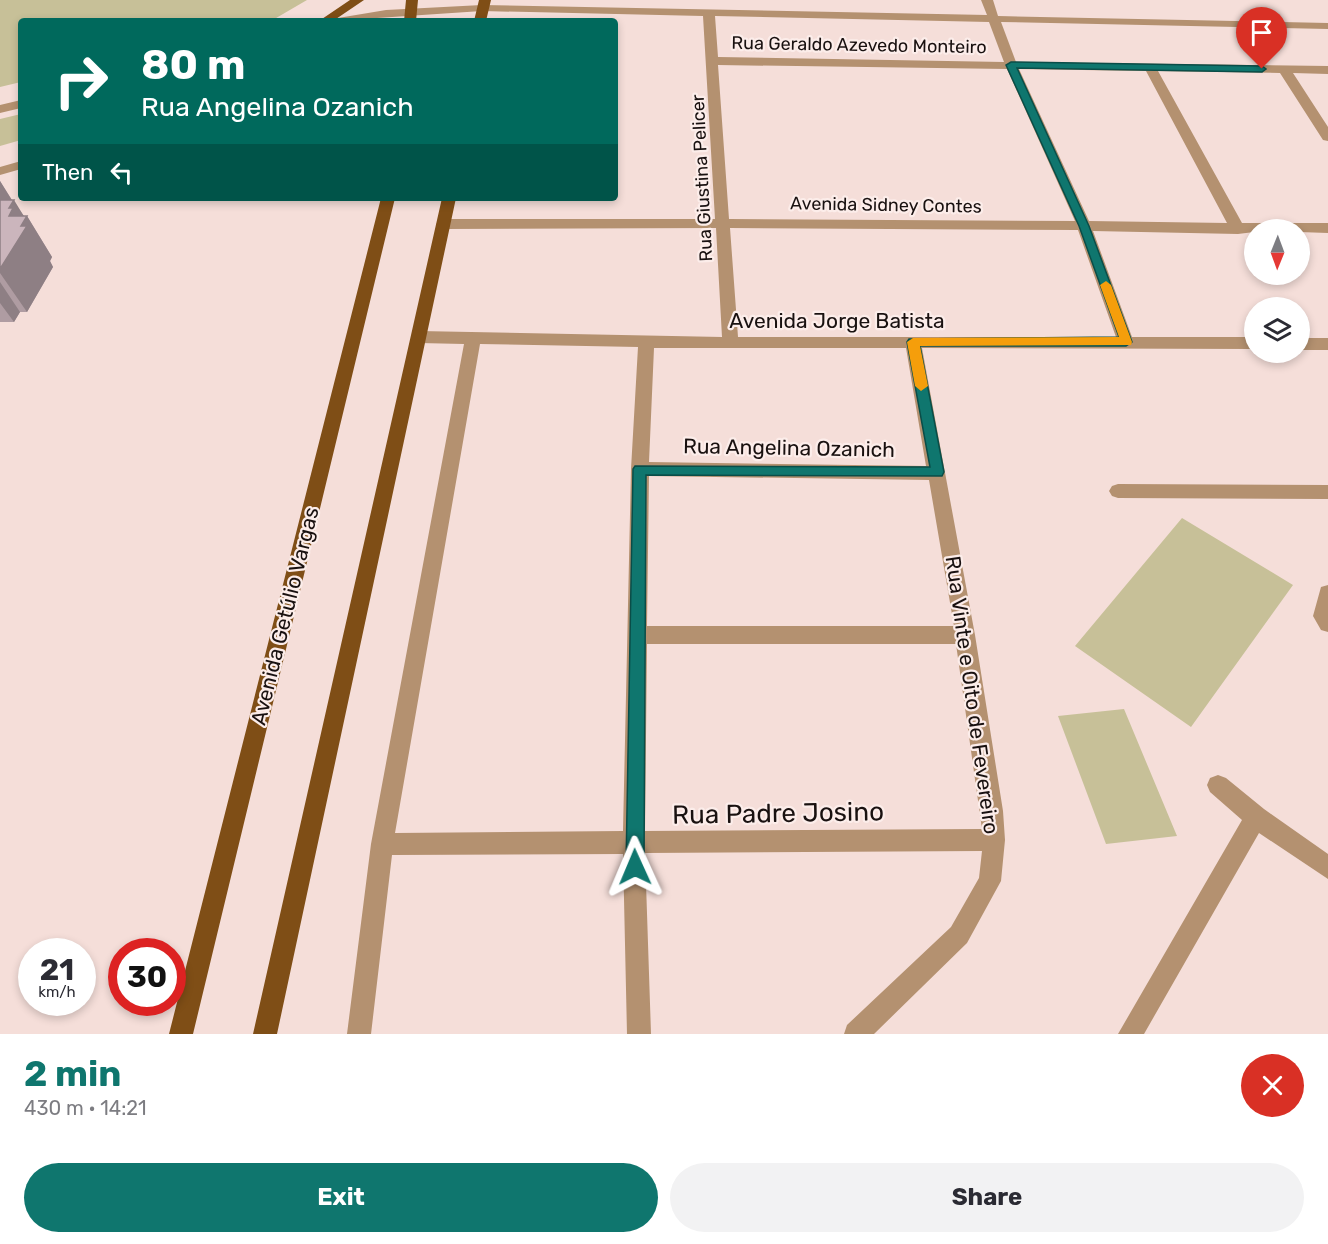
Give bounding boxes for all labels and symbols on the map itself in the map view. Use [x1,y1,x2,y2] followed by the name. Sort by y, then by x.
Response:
[1236,7,1287,69] pin
[731,32,987,58] street label: Rua Geraldo Azevedo Monteiro
[687,94,717,262] street label: Rua Giustina Pelicer
[790,192,982,218] street label: Avenida Sidney Contes
[1244,219,1310,285] north arrow
[729,308,945,333] street label: Avenida Jorge Batista
[683,433,895,462] street label: Rua Angelina Ozanich
[245,504,324,728] street label: Avenida Getúlio Vargas
[941,554,1004,836] street label: Rua Vinte e Oito de Fevereiro
[672,796,884,831] street label: Rua Padre Josino
[603,835,667,899] position arrow
[108,938,186,1016] speed limit sign: 30

